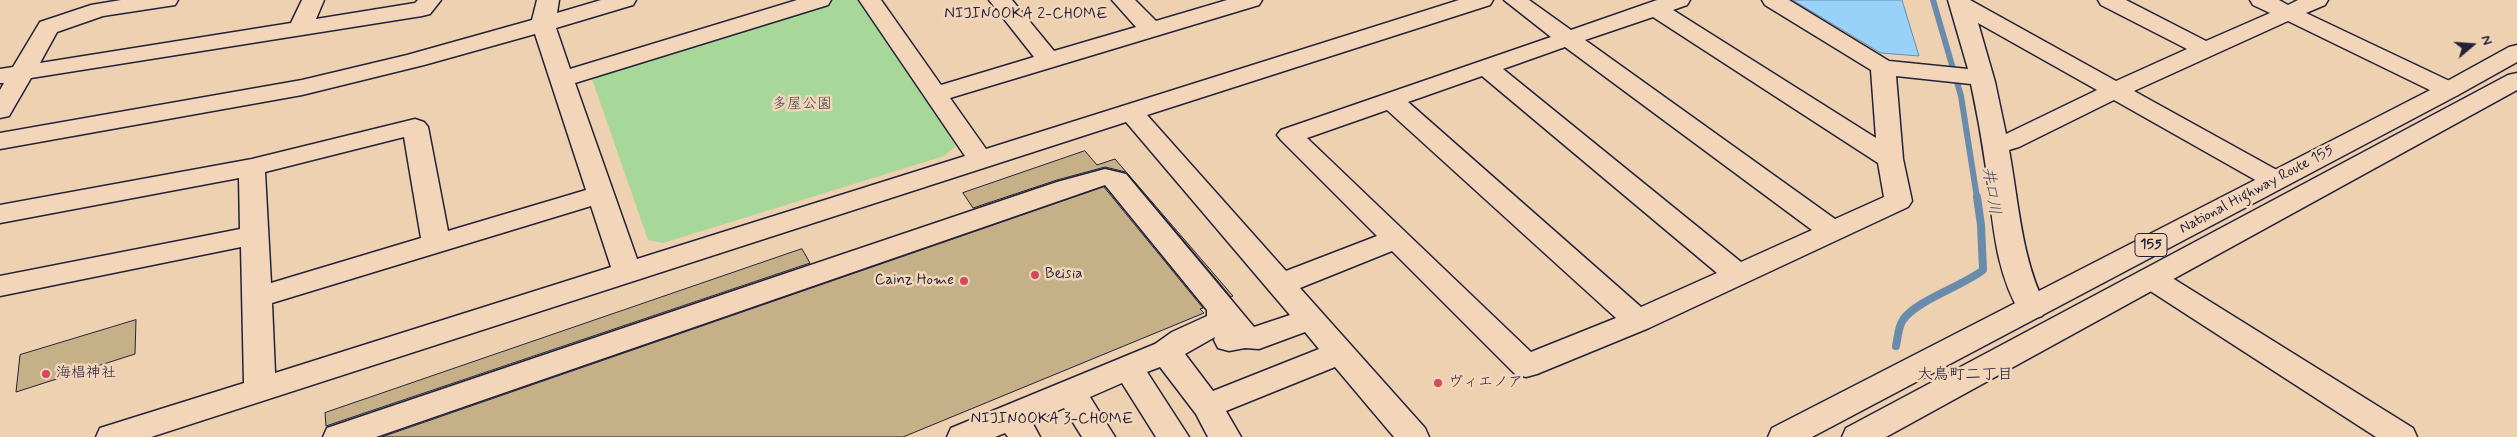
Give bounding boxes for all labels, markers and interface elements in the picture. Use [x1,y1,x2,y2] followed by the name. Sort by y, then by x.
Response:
[934,5,1118,25] district label: NIJINOOKA 2-CHOME
[2447,20,2497,70] north arrow
[2476,33,2496,48] text: N
[772,96,832,114] park label: 多屋公園
[2177,142,2337,238] street label: National Highway Route 155
[1977,166,2003,216] water label: 井口川
[2135,234,2167,256] road number: 155
[1045,266,1083,284] place label: Beisia
[1029,269,1041,281] marker: Beisia
[875,272,954,290] place label: Cainz Home
[958,275,970,287] marker: Cainz Home
[56,365,116,383] place label: 海椙神社
[1917,366,2013,386] district label: 大鳥町二丁目
[40,368,52,380] marker: 海椙神社
[1448,374,1523,392] place label: ヴィエノア
[1432,377,1444,389] marker: ヴィエノア
[960,410,1144,430] district label: NIJINOOKA 3-CHOME

